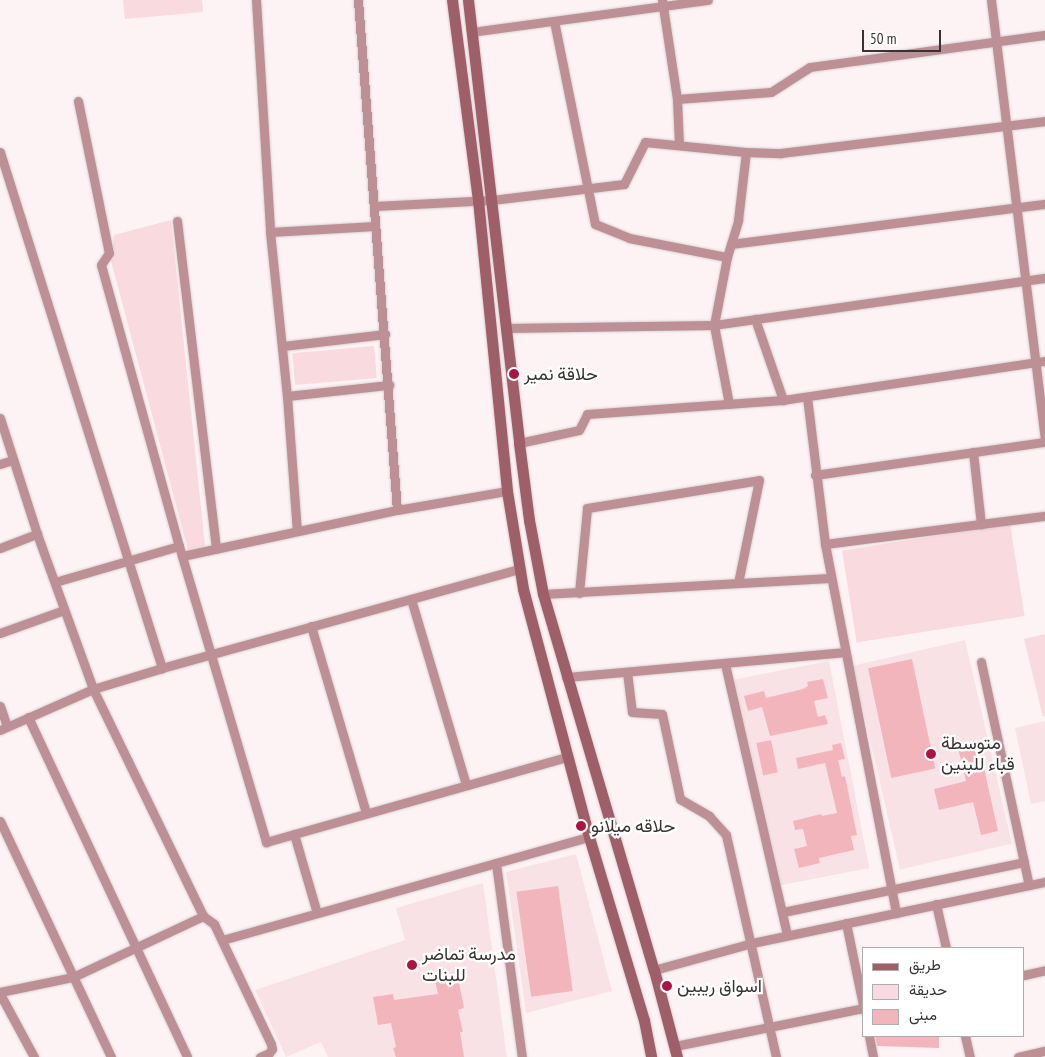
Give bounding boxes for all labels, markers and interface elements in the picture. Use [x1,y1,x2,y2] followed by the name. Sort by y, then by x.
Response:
[865,20,944,52] scale bar
[870,29,896,48] text: 50 m
[524,363,598,385] place label: حلاقة نمير
[508,368,520,380] marker: حلاقة نمير
[941,733,1015,776] place label: متوسطة قباء للبنين
[925,748,937,760] marker: متوسطة قباء للبنين
[591,815,675,837] place label: حلاقه ميلانو
[575,820,587,832] marker: حلاقه ميلانو
[422,944,516,986] place label: مدرسة تماضر للبنات
[862,947,1025,1037] legend
[909,955,941,974] text: طريق
[406,959,418,971] marker: مدرسة تماضر للبنات
[677,975,762,997] place label: اسواق ريبين
[661,980,673,992] marker: اسواق ريبين
[909,980,947,999] text: حديقة
[909,1005,937,1024] text: مبنى

